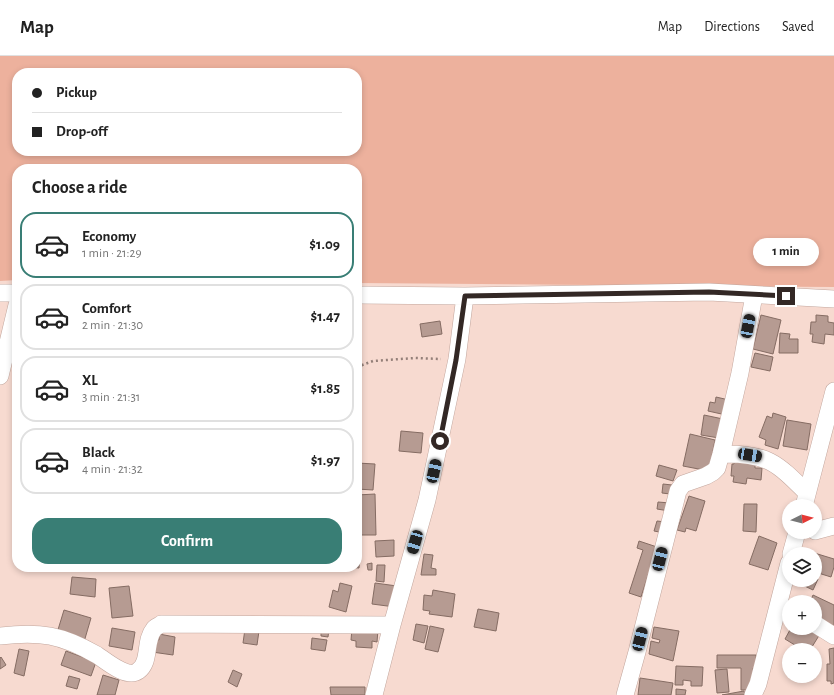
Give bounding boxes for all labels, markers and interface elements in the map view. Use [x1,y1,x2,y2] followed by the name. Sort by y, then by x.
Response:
[20,18,54,37] text: Map
[658,20,682,34] text: Map
[704,20,760,34] text: Directions
[782,20,814,34] text: Saved
[56,85,97,100] text: Pickup
[56,124,108,139] text: Drop-off
[32,179,127,197] text: Choose a ride
[34,227,70,263] icon: car
[82,229,136,244] text: Economy
[309,237,340,252] text: $1.09
[753,238,819,266] callout: 1 min
[772,245,800,258] text: 1 min
[82,247,142,260] text: 1 min · 21:29
[777,287,795,305] route end
[34,299,70,335] icon: car
[82,301,131,316] text: Comfort
[310,309,340,324] text: $1.47
[740,313,756,339] car
[82,319,143,332] text: 2 min · 21:30
[34,371,70,407] icon: car
[82,373,98,388] text: XL
[311,381,340,396] text: $1.85
[82,391,140,404] text: 3 min · 21:31
[431,432,449,450] route start
[34,443,70,479] icon: car
[82,445,115,460] text: Black
[737,447,763,463] car
[311,453,340,468] text: $1.97
[426,458,442,484] car
[82,463,143,476] text: 4 min · 21:32
[782,499,822,539] north arrow
[782,499,822,683] map controls
[32,518,342,564] button: Confirm
[406,529,424,555] car
[651,546,669,572] car
[782,547,822,587] button: layers
[782,595,822,635] button: +
[631,626,649,652] car
[782,643,822,683] button: −

